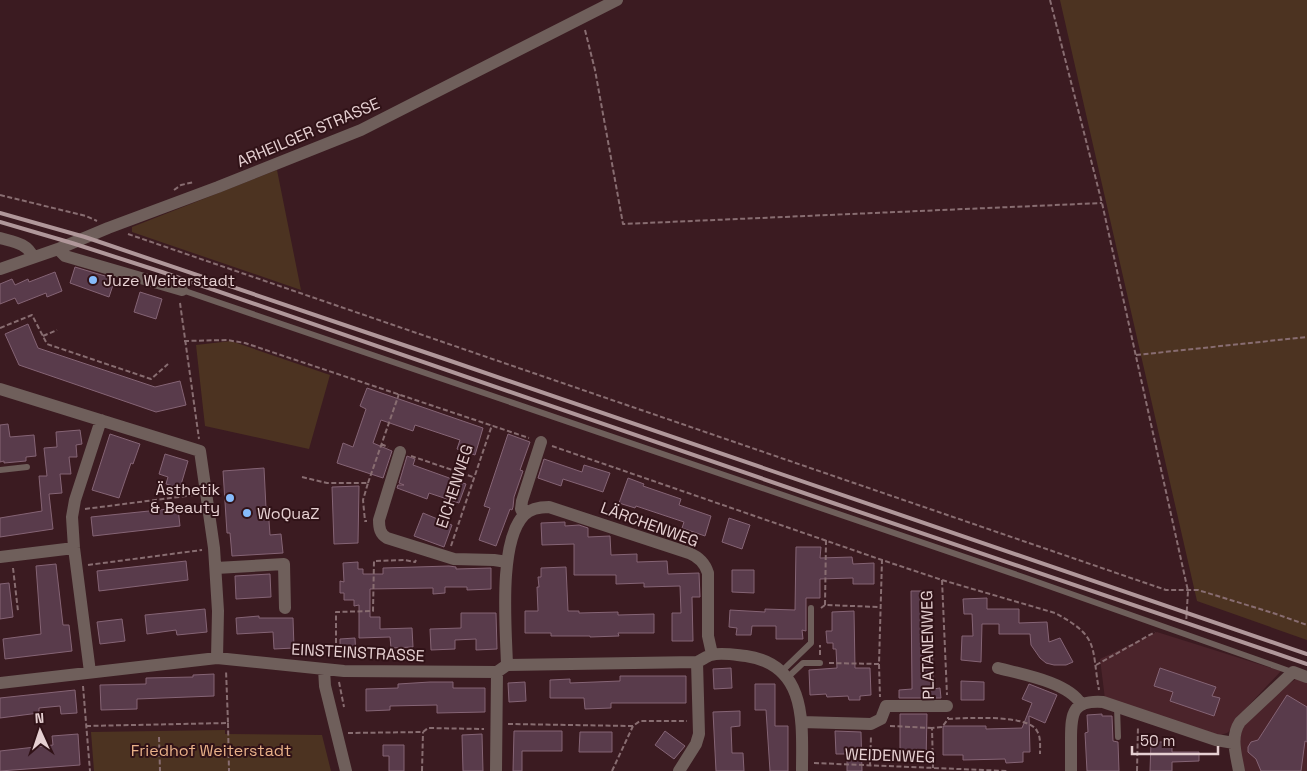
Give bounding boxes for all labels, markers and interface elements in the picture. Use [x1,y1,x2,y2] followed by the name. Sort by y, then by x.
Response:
[234,93,383,172] street label: ARHEILGER STRASSE
[103,270,235,291] place label: Juze Weiterstadt
[87,274,99,286] marker: Juze Weiterstadt
[431,442,478,531] street label: EICHENWEG
[150,479,220,518] place label: Ästhetik & Beauty
[224,492,236,504] marker: Ästhetik & Beauty
[598,497,702,552] street label: LÄRCHENWEG
[257,503,320,524] place label: WoQuaZ
[241,507,253,519] marker: WoQuaZ
[916,590,939,700] street label: PLATANENWEG
[291,639,425,666] street label: EINSTEINSTRASSE
[15,706,65,756] north arrow
[34,709,44,727] text: N
[1132,724,1218,756] scale bar
[1140,731,1175,750] text: 50 m
[131,740,291,761] park label: Friedhof Weiterstadt
[844,743,936,768] street label: WEIDENWEG

